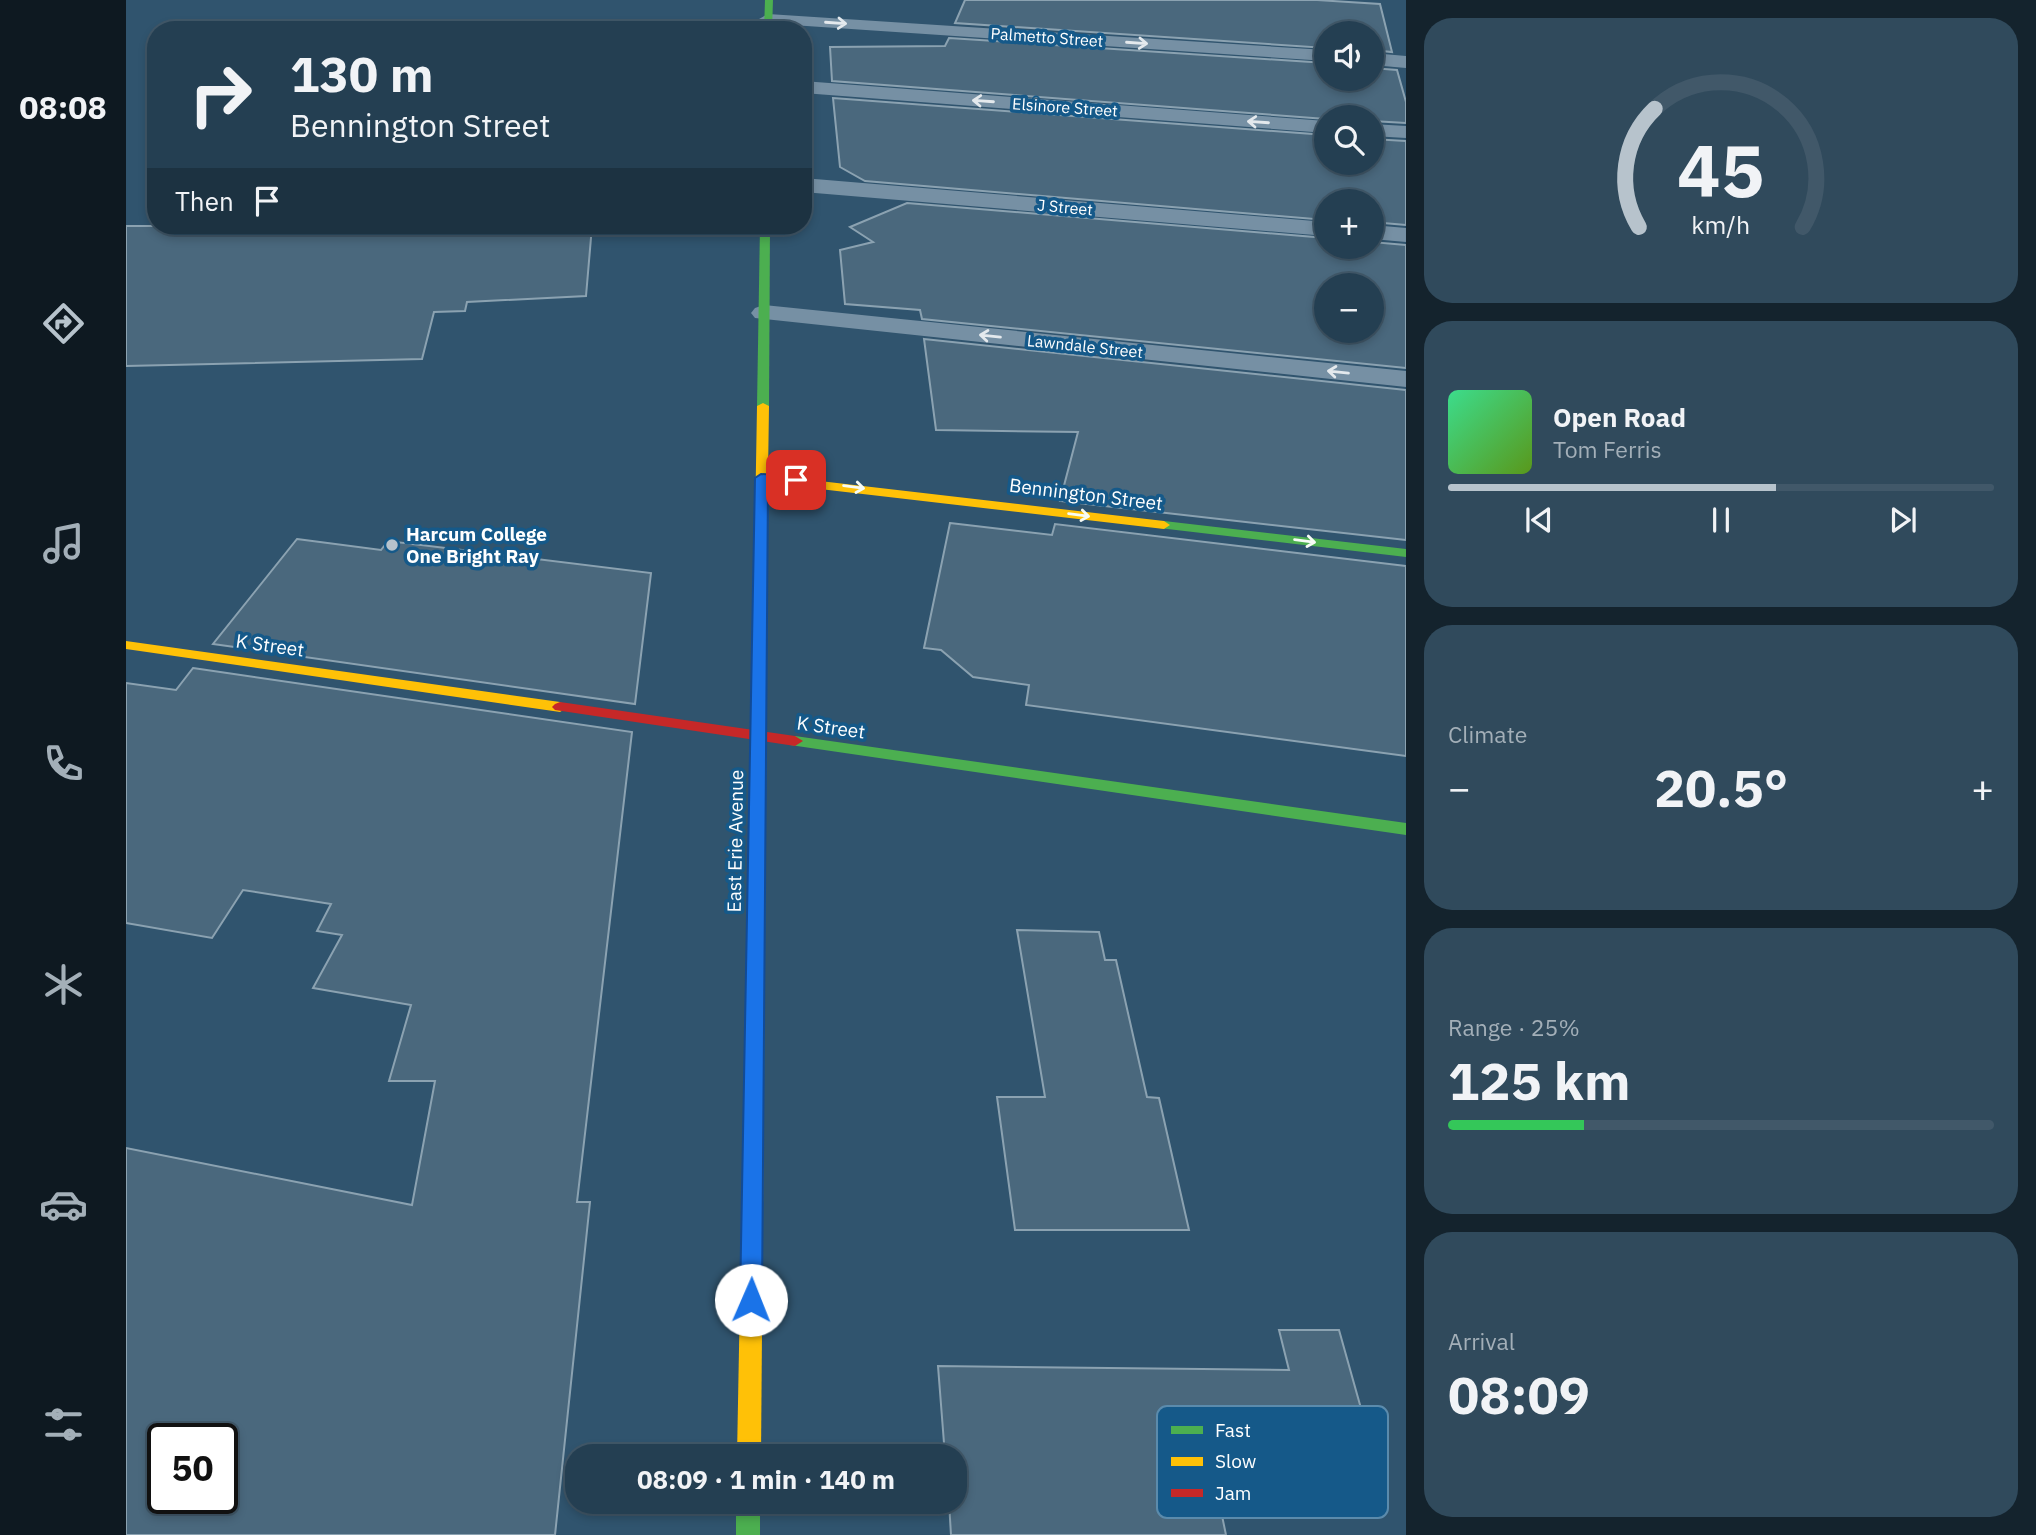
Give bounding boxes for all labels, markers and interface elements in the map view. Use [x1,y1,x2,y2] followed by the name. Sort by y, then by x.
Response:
[825,17,848,30] one-way arrow
[1314,21,1384,343] map controls
[1314,21,1384,91] button: sound
[990,23,1104,51] street label: Palmetto Street
[1125,37,1148,50] one-way arrow
[290,42,434,105] text: 130 m
[175,49,266,140] icon: right
[19,86,107,128] text: 08:08
[1012,93,1118,121] street label: Elsinore Street
[972,94,994,107] one-way arrow
[290,104,550,146] text: Bennington Street
[1314,105,1384,175] button: search
[1247,115,1270,128] one-way arrow
[1677,122,1765,217] text: 45
[248,182,286,220] icon: arrive
[175,184,234,218] text: Then
[1314,189,1384,259] button: +
[1036,195,1094,219] street label: J Street
[1692,208,1750,241] text: km/h
[1314,273,1384,343] button: −
[39,299,88,348] icon: directions
[979,330,1002,343] one-way arrow
[1026,330,1144,362] street label: Lawndale Street
[1327,365,1350,378] one-way arrow
[1553,400,1686,434] text: Open Road
[1553,434,1662,464] text: Tom Ferris
[766,450,826,510] pin
[777,461,815,499] icon: arrive
[1008,473,1164,515] street label: Bennington Street
[842,481,864,494] one-way arrow
[1520,501,1558,539] icon: previous
[1702,501,1740,539] icon: pause
[1884,501,1922,539] icon: next
[1068,508,1090,521] one-way arrow
[39,519,88,568] icon: music
[406,522,547,568] place label: Harcum College One Bright Ray
[1294,535,1316,548] one-way arrow
[384,537,400,553] marker: Harcum College One Bright Ray
[234,628,306,662] street label: K Street
[795,710,867,744] street label: K Street
[1448,719,1527,749] text: Climate
[39,739,88,788] icon: phone
[1654,754,1788,821] text: 20.5°
[1448,763,1471,812] text: −
[1971,763,1994,812] text: +
[722,769,748,913] street label: East Erie Avenue
[39,960,88,1009] icon: climate
[1448,1012,1580,1042] text: Range · 25%
[1448,1047,1630,1114] text: 125 km
[39,1180,88,1229] icon: car
[714,1263,788,1337] position arrow
[1448,1326,1515,1356] text: Arrival
[1448,1361,1590,1428] text: 08:09
[39,1400,88,1449] icon: filters
[1157,1406,1388,1518] legend
[1215,1418,1251,1442] text: Fast
[147,1423,238,1514] speed limit sign: 50
[1215,1449,1256,1473] text: Slow
[637,1462,895,1496] text: 08:09 · 1 min · 140 m
[1215,1481,1251,1505] text: Jam

